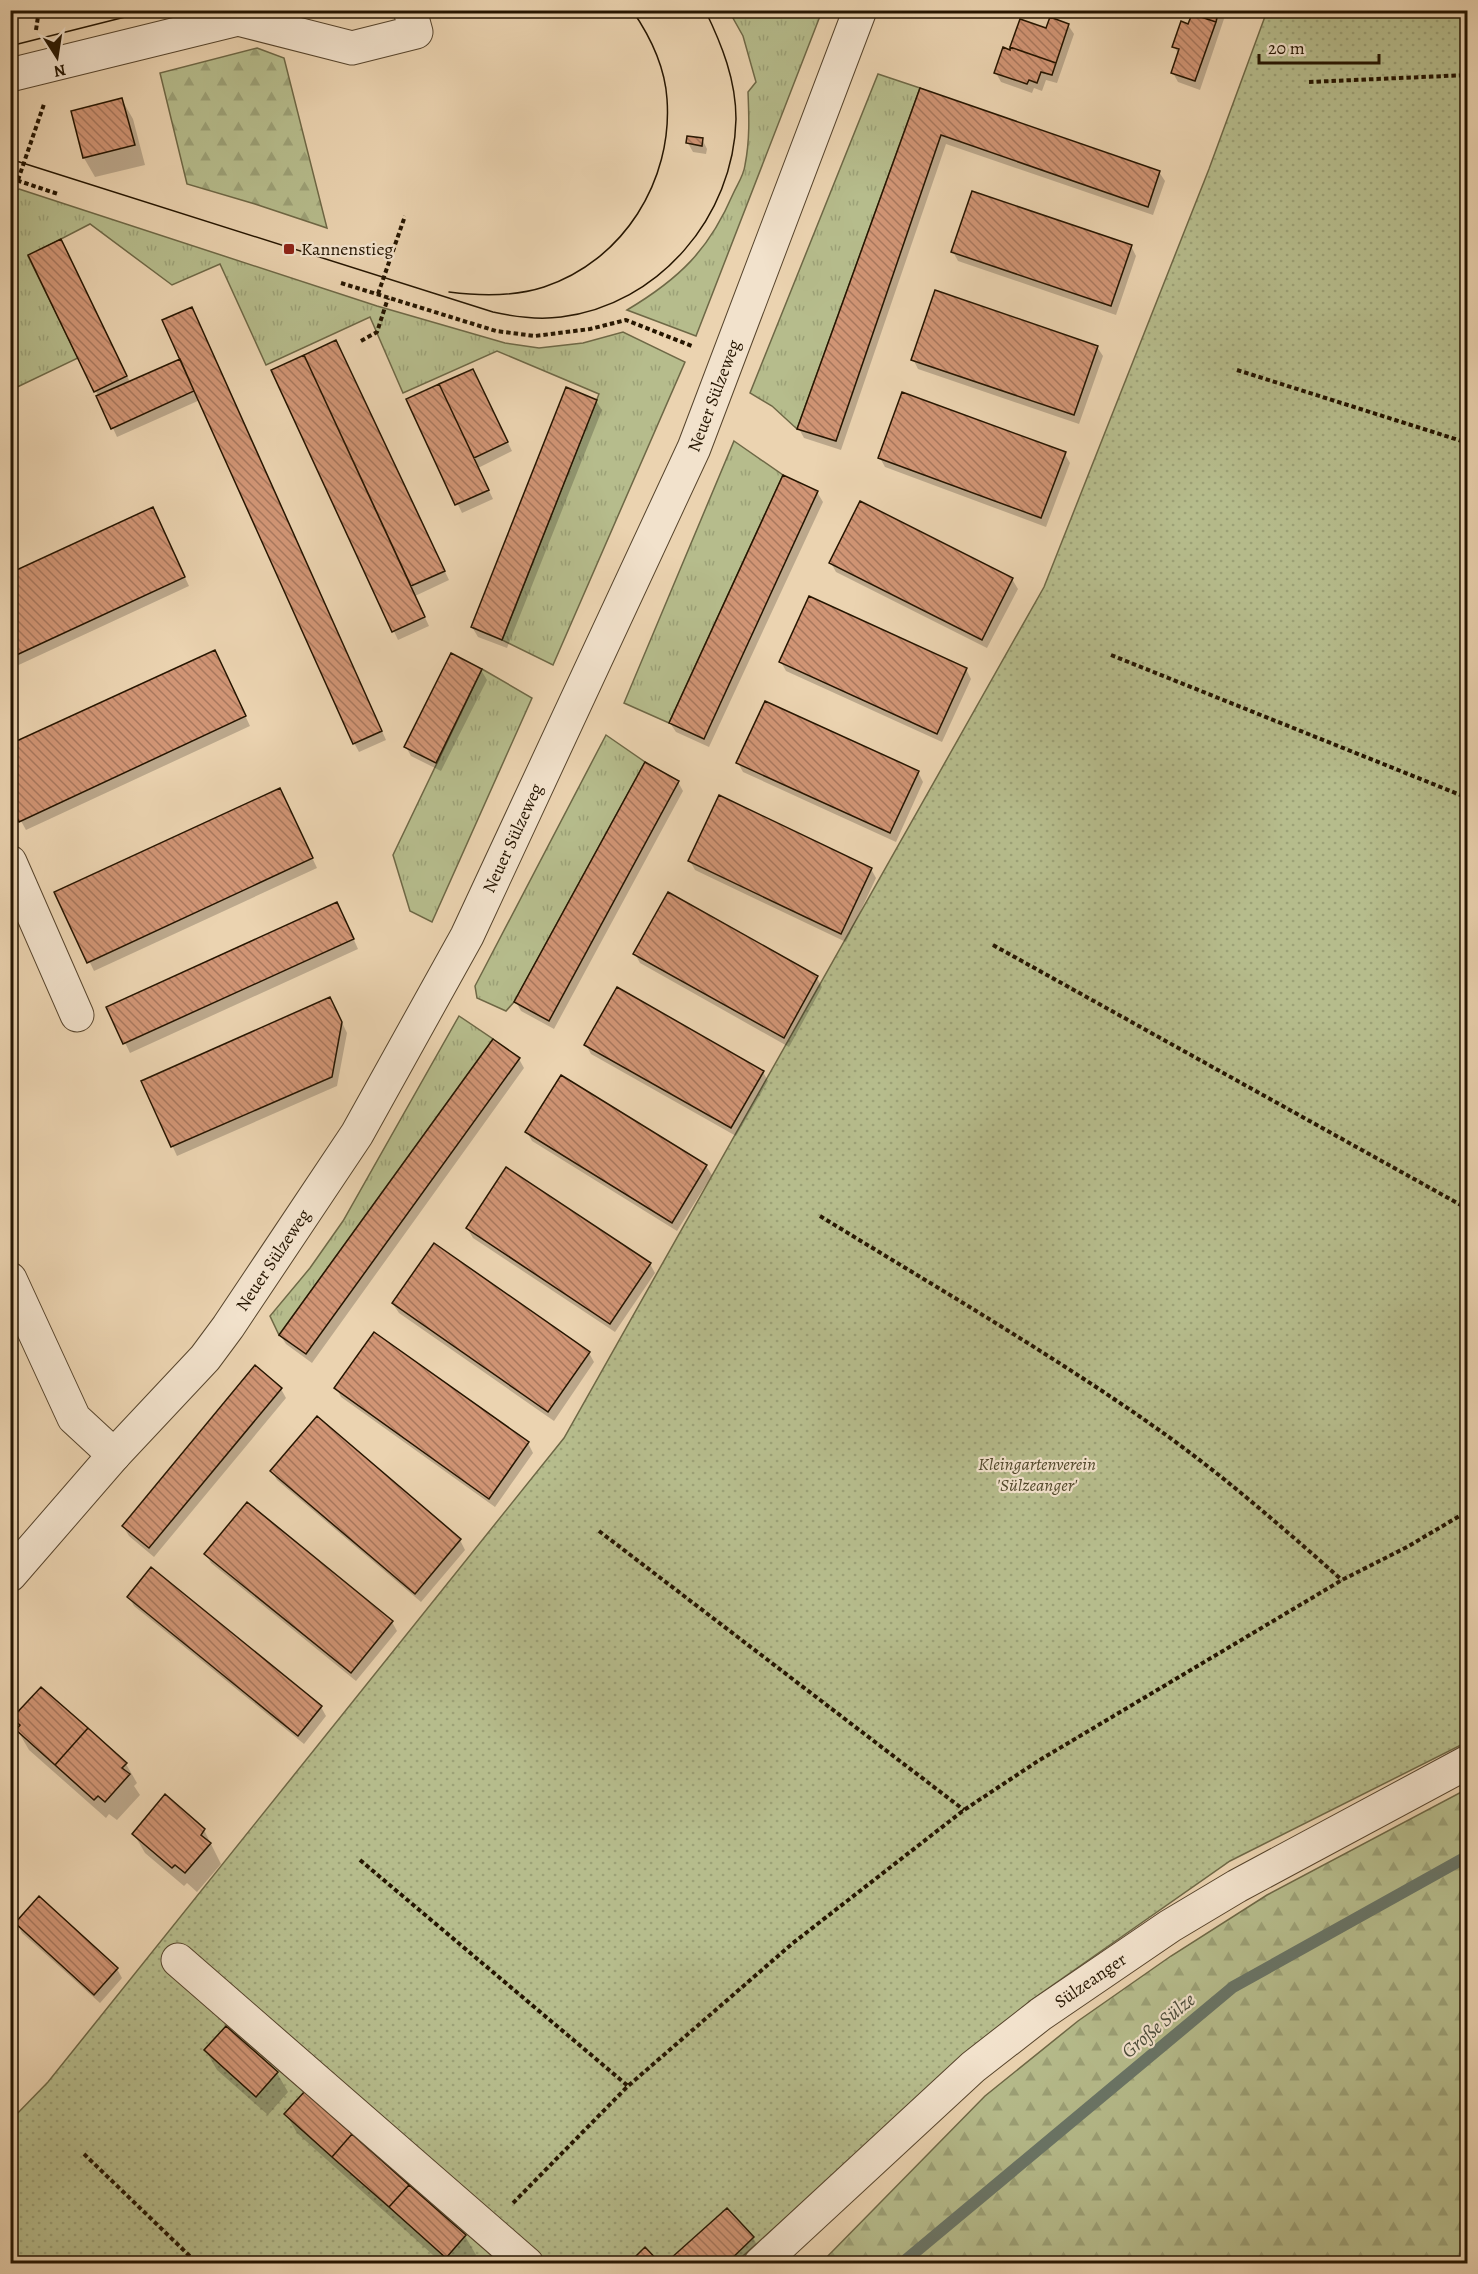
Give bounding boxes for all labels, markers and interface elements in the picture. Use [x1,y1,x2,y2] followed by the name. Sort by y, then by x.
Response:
[27,27,87,87] north arrow
[1259,27,1379,65] scale bar
[1268,36,1305,60] text: 20 m
[52,59,68,83] text: N
[301,237,393,261] place label: Kannenstieg
[282,242,296,256] marker: Kannenstieg
[682,336,746,455] street label: Neuer Sülzeweg
[477,779,548,897] street label: Neuer Sülzeweg
[230,1204,316,1316] street label: Neuer Sülzeweg
[978,1452,1096,1497] park label: Kleingartenverein 'Sülzeanger'
[1050,1947,1131,2013] street label: Sülzeanger
[1116,1986,1201,2064] water label: Große Sülze

